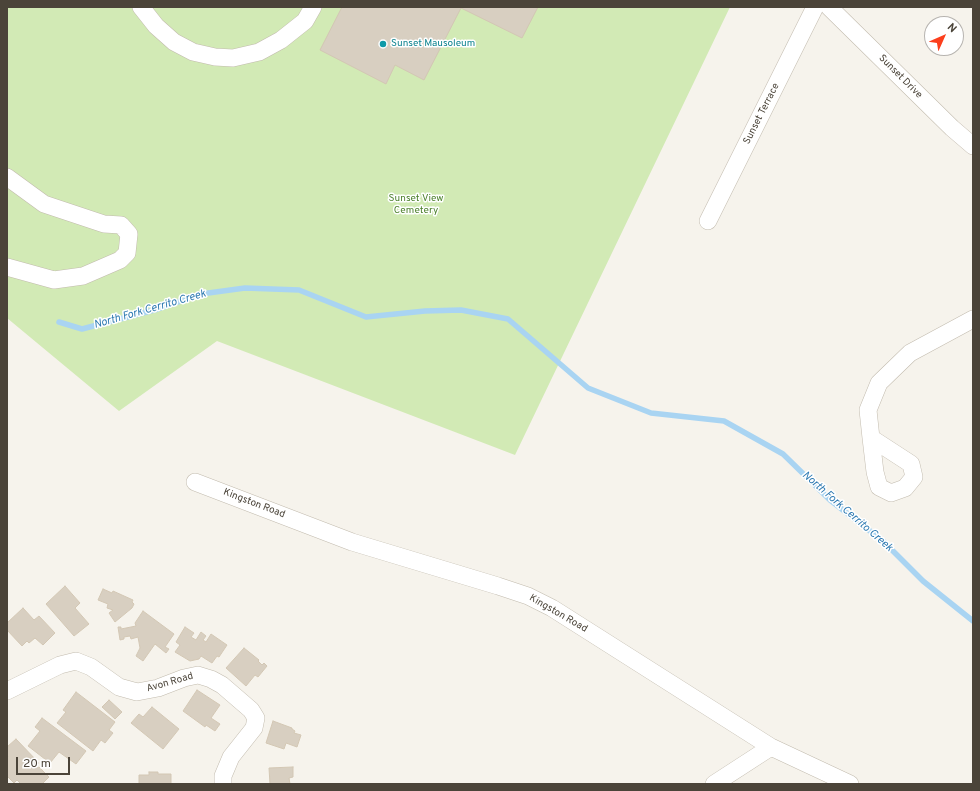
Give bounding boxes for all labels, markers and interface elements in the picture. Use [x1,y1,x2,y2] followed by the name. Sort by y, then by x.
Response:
[924,16,964,56] north arrow
[944,20,960,36] text: N
[391,38,475,50] place label: Sunset Mausoleum
[378,39,388,49] marker: Sunset Mausoleum
[876,53,924,101] street label: Sunset Drive
[741,81,783,147] street label: Sunset Terrace
[389,193,443,216] park label: Sunset View Cemetery
[92,288,208,332] water label: North Fork Cerrito Creek
[799,469,895,555] water label: North Fork Cerrito Creek
[221,487,287,521] street label: Kingston Road
[527,592,589,636] street label: Kingston Road
[145,671,195,695] street label: Avon Road
[18,749,72,775] scale bar
[23,756,51,772] text: 20 m

